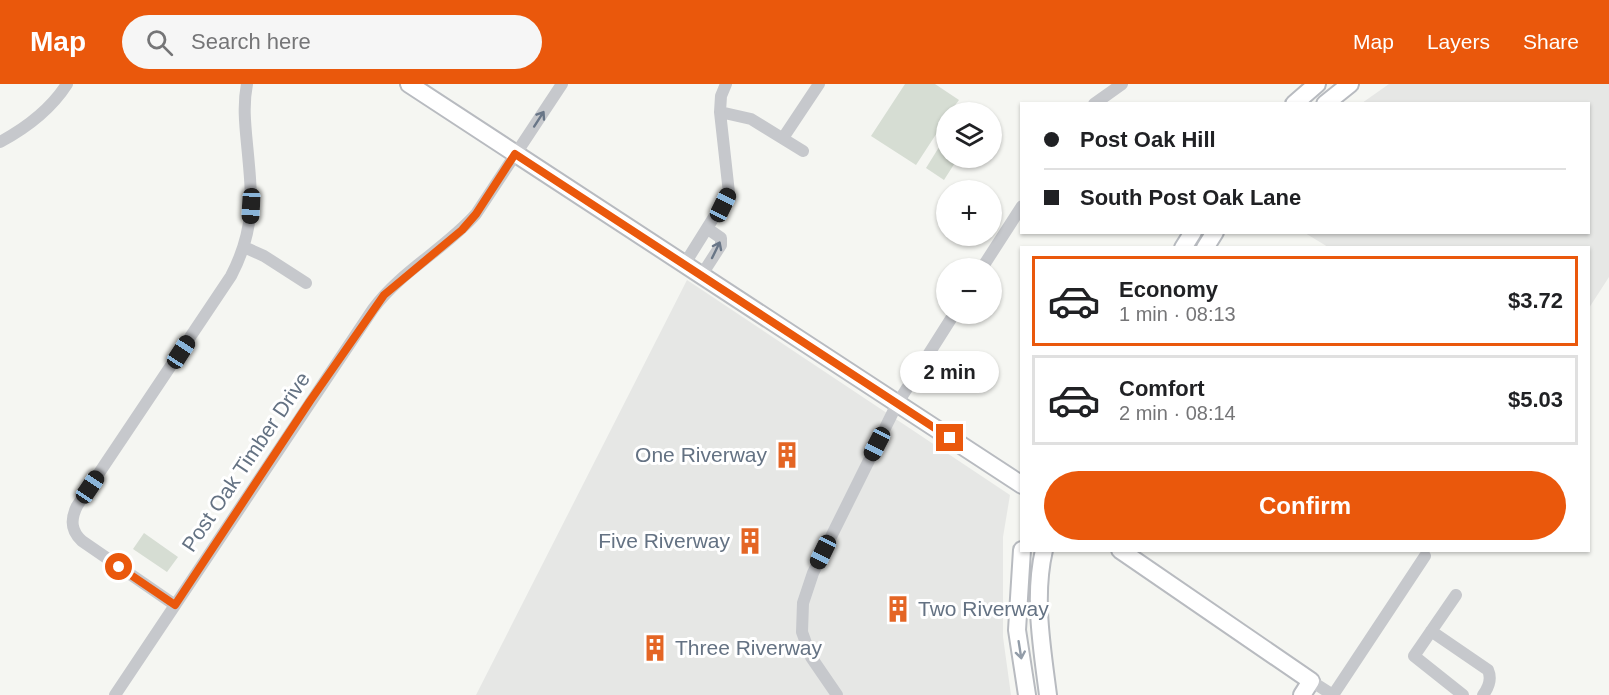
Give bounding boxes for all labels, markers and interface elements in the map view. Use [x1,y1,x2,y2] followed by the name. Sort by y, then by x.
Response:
[122,15,542,69] search box
[30,26,86,57] text: Map
[143,26,176,59] icon: search
[191,29,311,54] text: Search here
[1353,30,1394,53] text: Map
[1427,30,1490,53] text: Layers
[1523,30,1579,53] text: Share
[936,102,1002,324] map controls
[936,102,1002,168] button: layers
[533,111,545,128] one-way arrow
[1080,127,1216,152] text: Post Oak Hill
[936,180,1002,246] button: +
[707,185,739,225] car
[1080,185,1301,210] text: South Post Oak Lane
[241,188,261,224] car
[711,242,723,260] one-way arrow
[936,258,1002,324] button: −
[1047,274,1101,328] icon: car
[1119,277,1218,302] text: Economy
[1508,288,1563,313] text: $3.72
[1119,303,1236,325] text: 1 min · 08:13
[164,332,198,372] car
[900,351,1000,393] callout: 2 min
[923,361,976,383] text: 2 min
[177,368,314,556] street label: Post Oak Timber Drive
[1047,373,1101,427] icon: car
[1119,376,1205,401] text: Comfort
[1508,387,1563,412] text: $5.03
[1119,402,1236,424] text: 2 min · 08:14
[861,424,893,464] car
[936,424,963,451] route end
[772,440,802,470] building icon: One Riverway
[635,443,767,466] place label: One Riverway
[72,467,108,507] car
[1044,471,1566,540] button: Confirm
[735,526,765,556] building icon: Five Riverway
[598,529,730,552] place label: Five Riverway
[807,532,839,572] car
[105,553,132,580] route start
[883,594,913,624] building icon: Two Riverway
[918,597,1049,620] place label: Two Riverway
[640,633,670,663] building icon: Three Riverway
[675,636,823,659] place label: Three Riverway
[1015,640,1026,660] one-way arrow

